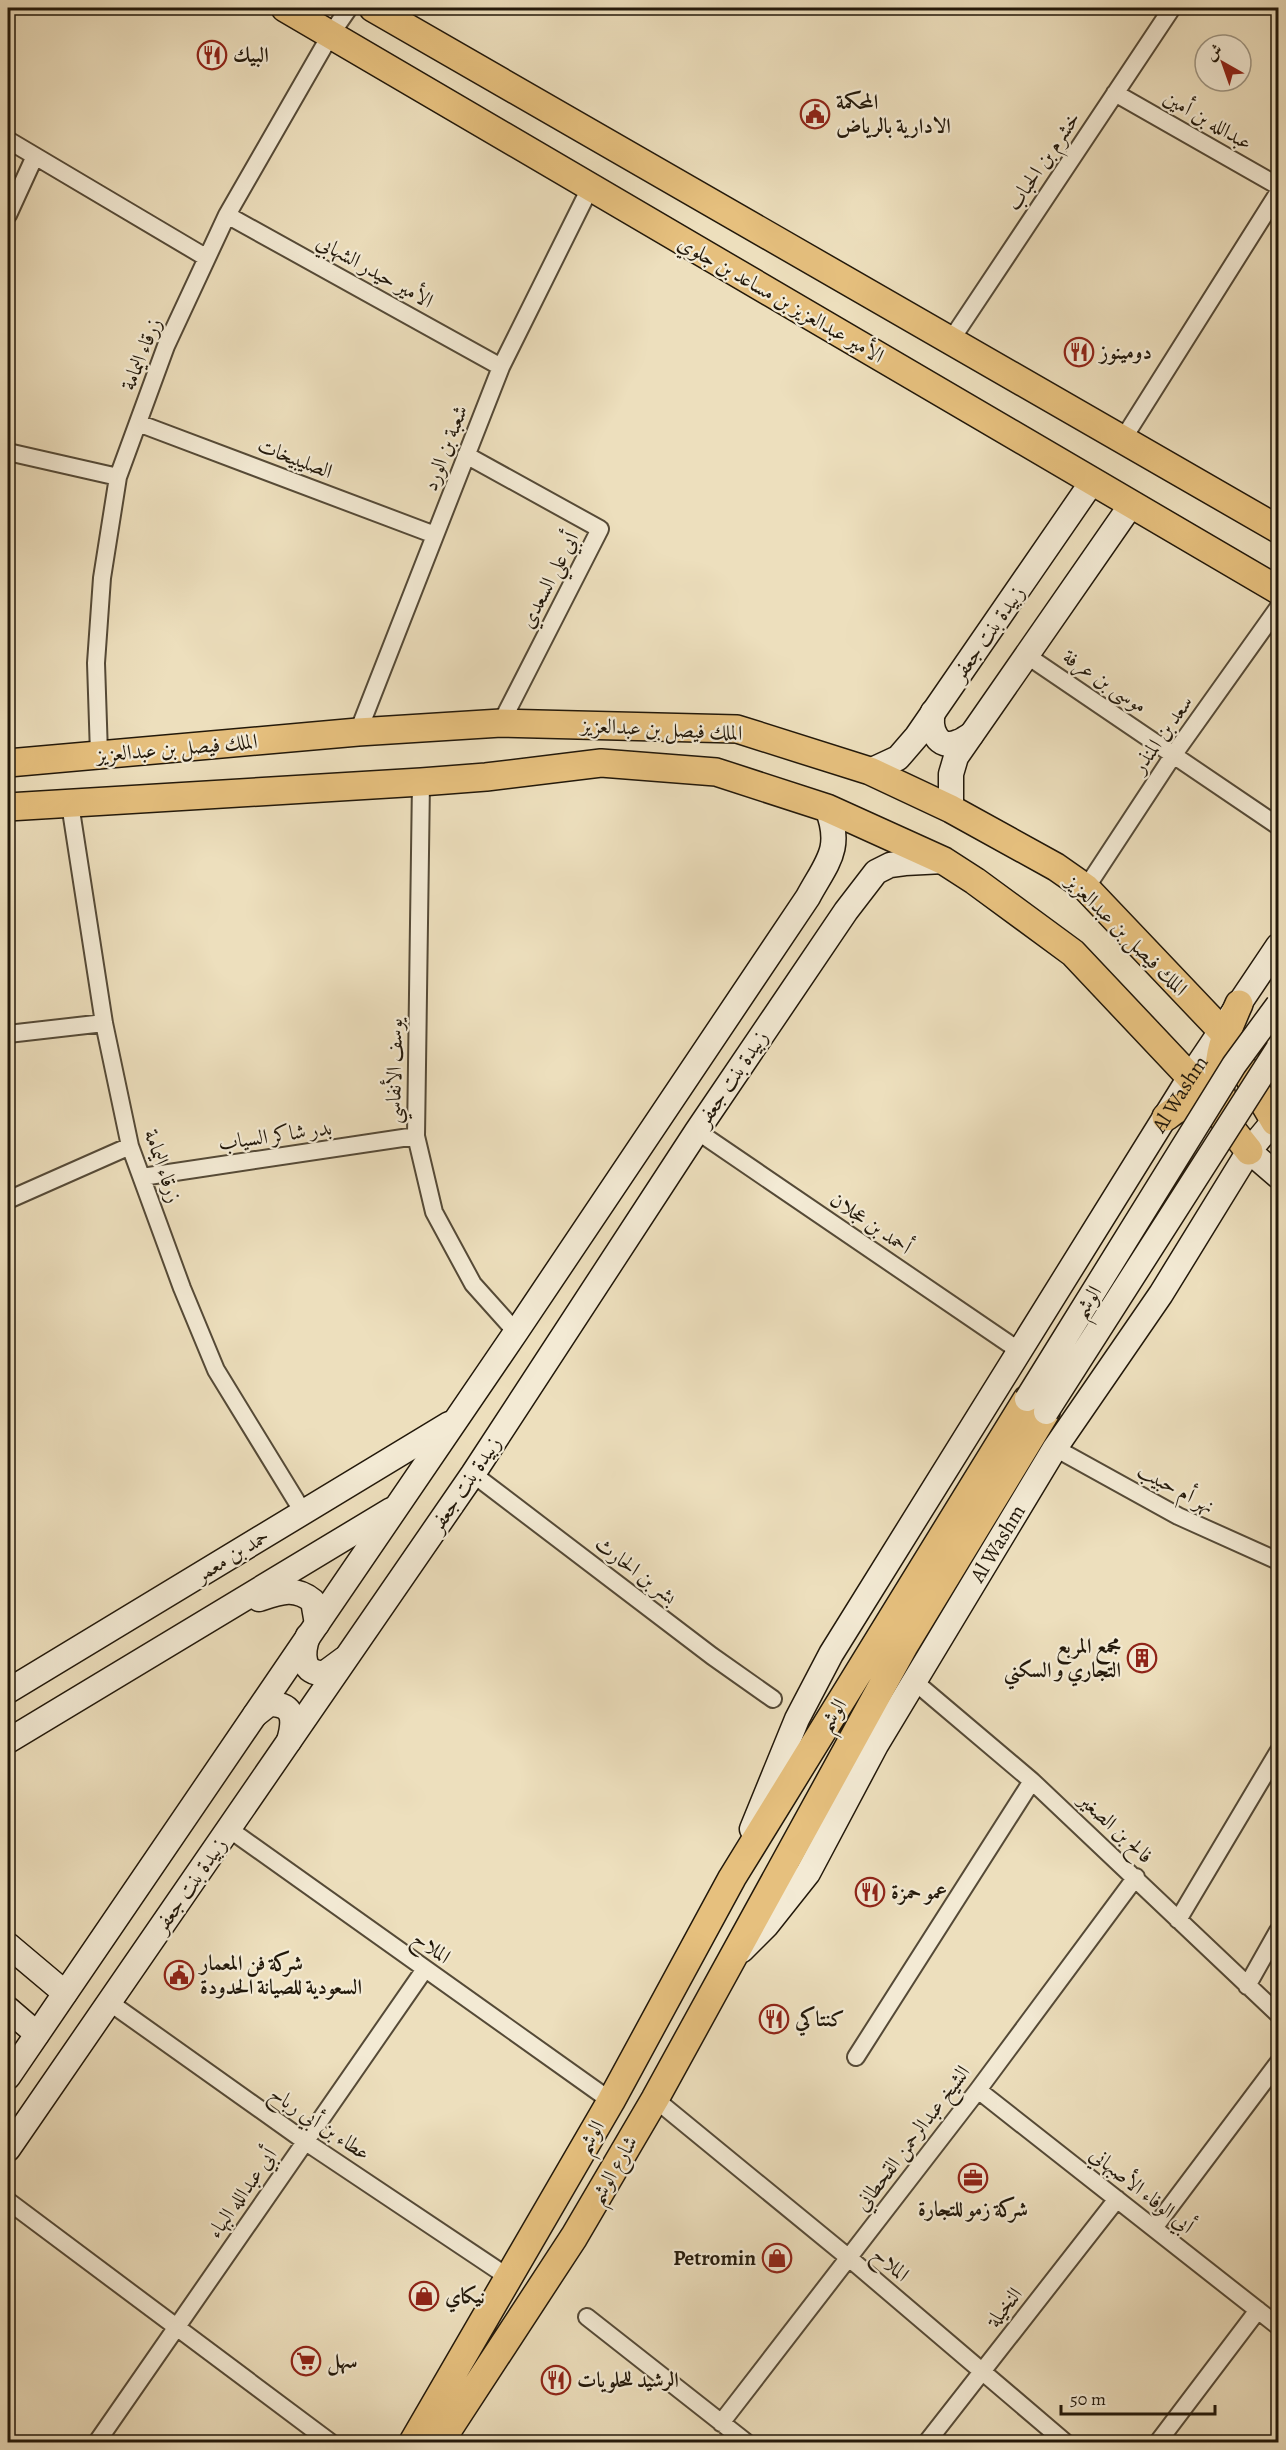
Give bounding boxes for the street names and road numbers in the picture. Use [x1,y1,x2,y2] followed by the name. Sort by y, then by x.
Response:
[1159,82,1258,157] street label: عبدالله بن أمين
[1000,106,1090,218] street label: خشرم بن الحباب
[310,227,439,317] street label: الأمير حيدر الشهابي
[672,228,890,371] street label: الأمير عبدالعزيز بن مساعد بن جلوي
[114,314,168,394] street label: زرقاء اليمامة
[416,401,474,495] street label: شعبة بن الورد
[253,431,337,485] street label: الصليبيخات
[512,527,591,636] street label: أبي علي السعدي
[944,580,1031,688] street label: زبيدة بنت جعفر
[1057,643,1153,720] street label: موسى بن عرفة
[1124,690,1199,780] street label: سعد بن المنذر
[579,711,743,748] street label: الملك فيصل بن عبدالعزيز
[93,727,259,770] street label: الملك فيصل بن عبدالعزيز
[1058,867,1194,1003] street label: الملك فيصل بن عبدالعزيز
[378,1017,415,1124] street label: يوسف الأنفاسي
[689,1025,774,1133] street label: زبيدة بنت جعفر
[1144,1050,1215,1139] street label: Al Washm
[216,1113,334,1157] street label: بدر شاكر السياب
[137,1126,189,1206] street label: زرقاء اليمامة
[825,1184,918,1261] street label: أحمد بن عجلان
[1066,1280,1114,1328] street label: الوشم
[422,1431,507,1539] street label: زبيدة بنت جعفر
[1131,1455,1220,1524] street label: نهر أم حبيب
[963,1499,1032,1588] street label: Al Washm
[188,1522,274,1589] street label: حمد بن معمر
[589,1530,683,1611] street label: بشر بن الحارث
[811,1693,859,1741] street label: الوشم
[1069,1785,1159,1873] street label: فالح بن الصغير
[146,1832,233,1940] street label: زبيدة بنت جعفر
[404,1924,457,1974] street label: الملاح
[848,2059,980,2220] street label: الشيخ عبدالرحمن القحطاني
[261,2078,376,2171] street label: عطاء بن أبي رباح
[569,2115,617,2162] street label: الوشم
[582,2130,650,2213] street label: شارع الوشم
[1082,2139,1201,2242] street label: أبي الوفاء الأصبهاني
[200,2142,286,2245] street label: أبي عبدالله البهاء
[863,2240,915,2292] street label: الملاح
[979,2281,1028,2334] street label: النخيلة

